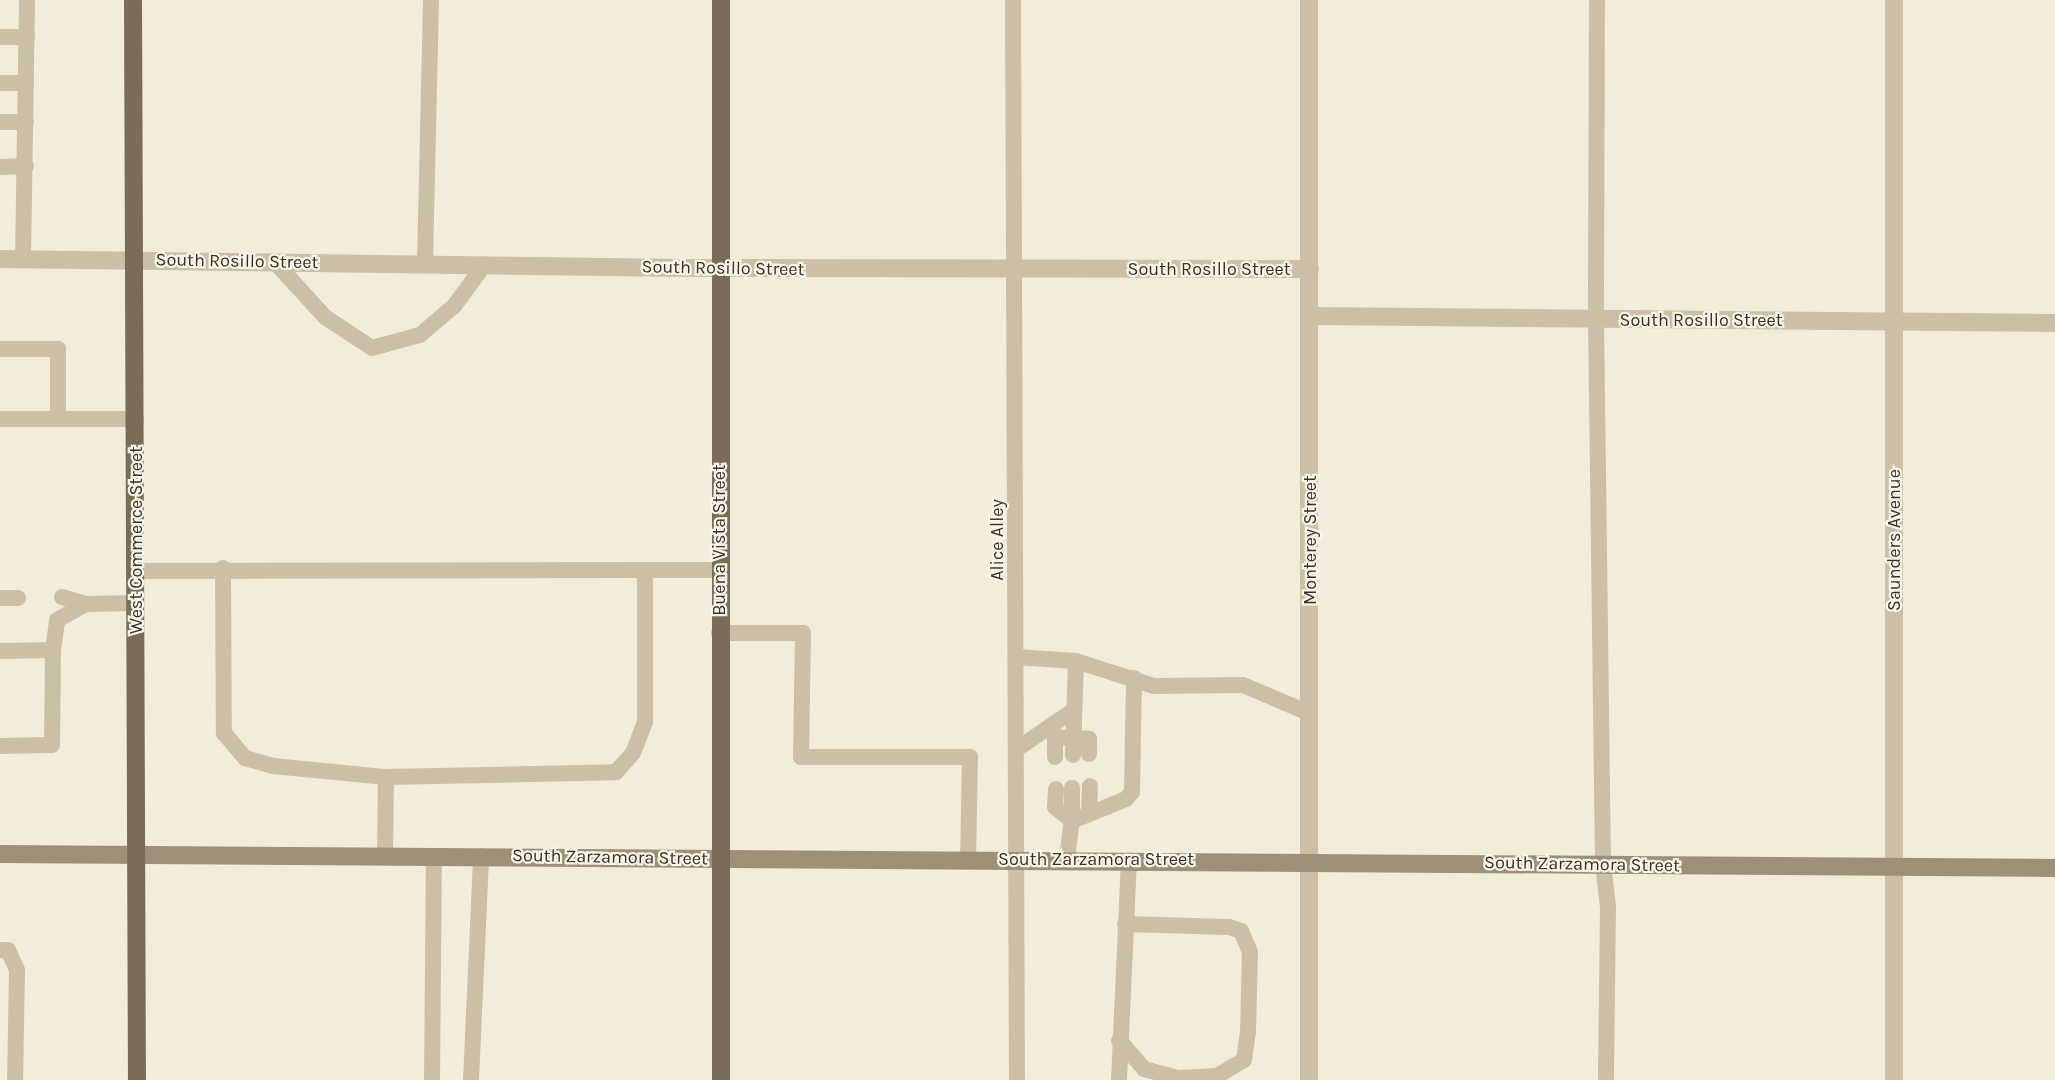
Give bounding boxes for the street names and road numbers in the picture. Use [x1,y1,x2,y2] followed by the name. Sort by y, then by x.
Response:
[155,249,319,273] street label: South Rosillo Street
[641,256,805,280] street label: South Rosillo Street
[1128,258,1290,280] street label: South Rosillo Street
[1620,309,1782,331] street label: South Rosillo Street
[125,446,147,634] street label: West Commerce Street
[708,464,730,616] street label: Buena Vista Street
[1883,469,1905,611] street label: Saunders Avenue
[1299,475,1321,605] street label: Monterey Street
[986,499,1008,581] street label: Alice Alley
[512,844,708,870] street label: South Zarzamora Street
[998,848,1194,870] street label: South Zarzamora Street
[1484,851,1680,877] street label: South Zarzamora Street

